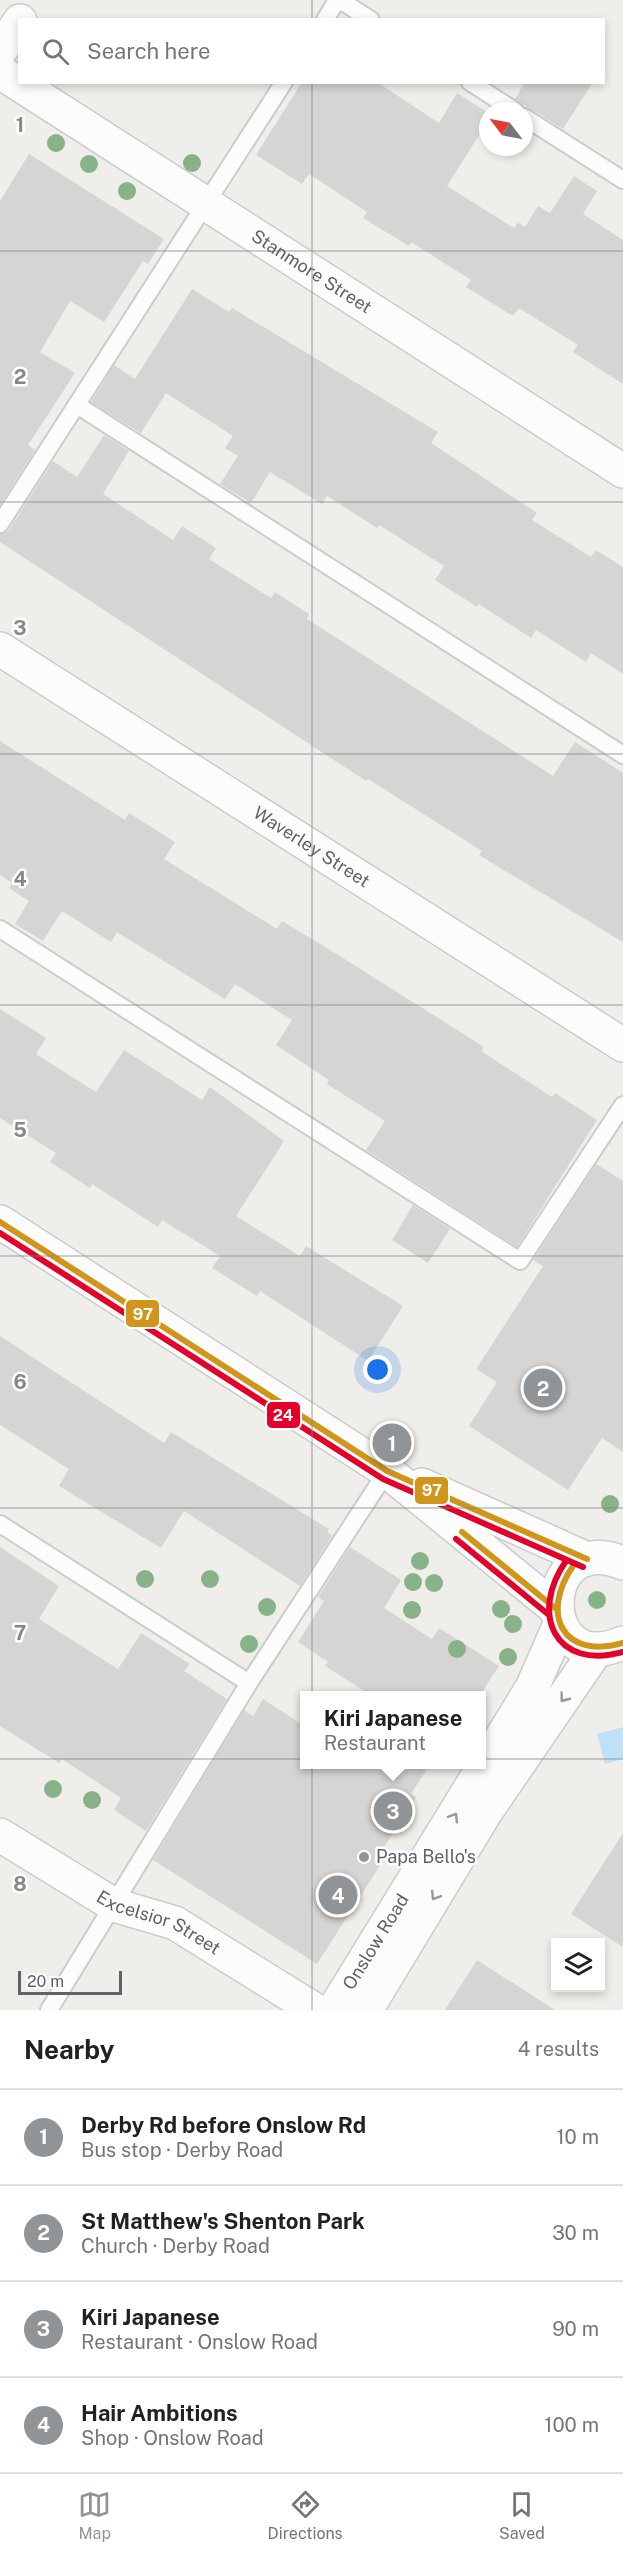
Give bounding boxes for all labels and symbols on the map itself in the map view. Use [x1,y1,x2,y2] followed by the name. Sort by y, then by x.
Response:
[479,102,533,156] north arrow
[16,113,24,137] text: 1
[248,225,376,317] street label: Stanmore Street
[14,365,26,389] text: 2
[13,616,27,640] text: 3
[250,802,374,891] street label: Waverley Street
[13,867,27,891] text: 4
[13,1118,27,1142] text: 5
[125,1299,160,1328] line badge: 97
[133,1305,153,1324] text: 97
[363,1355,392,1384] your location
[524,1366,562,1410] pin: 2
[13,1370,27,1394] text: 6
[266,1401,301,1429] line badge: 24
[273,1406,294,1425] text: 24
[372,1420,412,1466] pin: 1
[414,1476,449,1505] line badge: 97
[422,1481,442,1500] text: 97
[14,1621,26,1645] text: 7
[560,1691,571,1702] one-way arrow
[374,1788,412,1834] pin: 3
[446,1813,457,1824] one-way arrow
[376,1846,476,1867] place label: Papa Bello's
[357,1850,371,1864] marker: Papa Bello's
[13,1872,27,1896] text: 8
[318,1872,358,1918] pin: 4
[93,1886,225,1959] street label: Excelsior Street
[338,1890,413,1993] street label: Onslow Road
[430,1890,442,1900] one-way arrow
[18,1968,122,1996] scale bar

